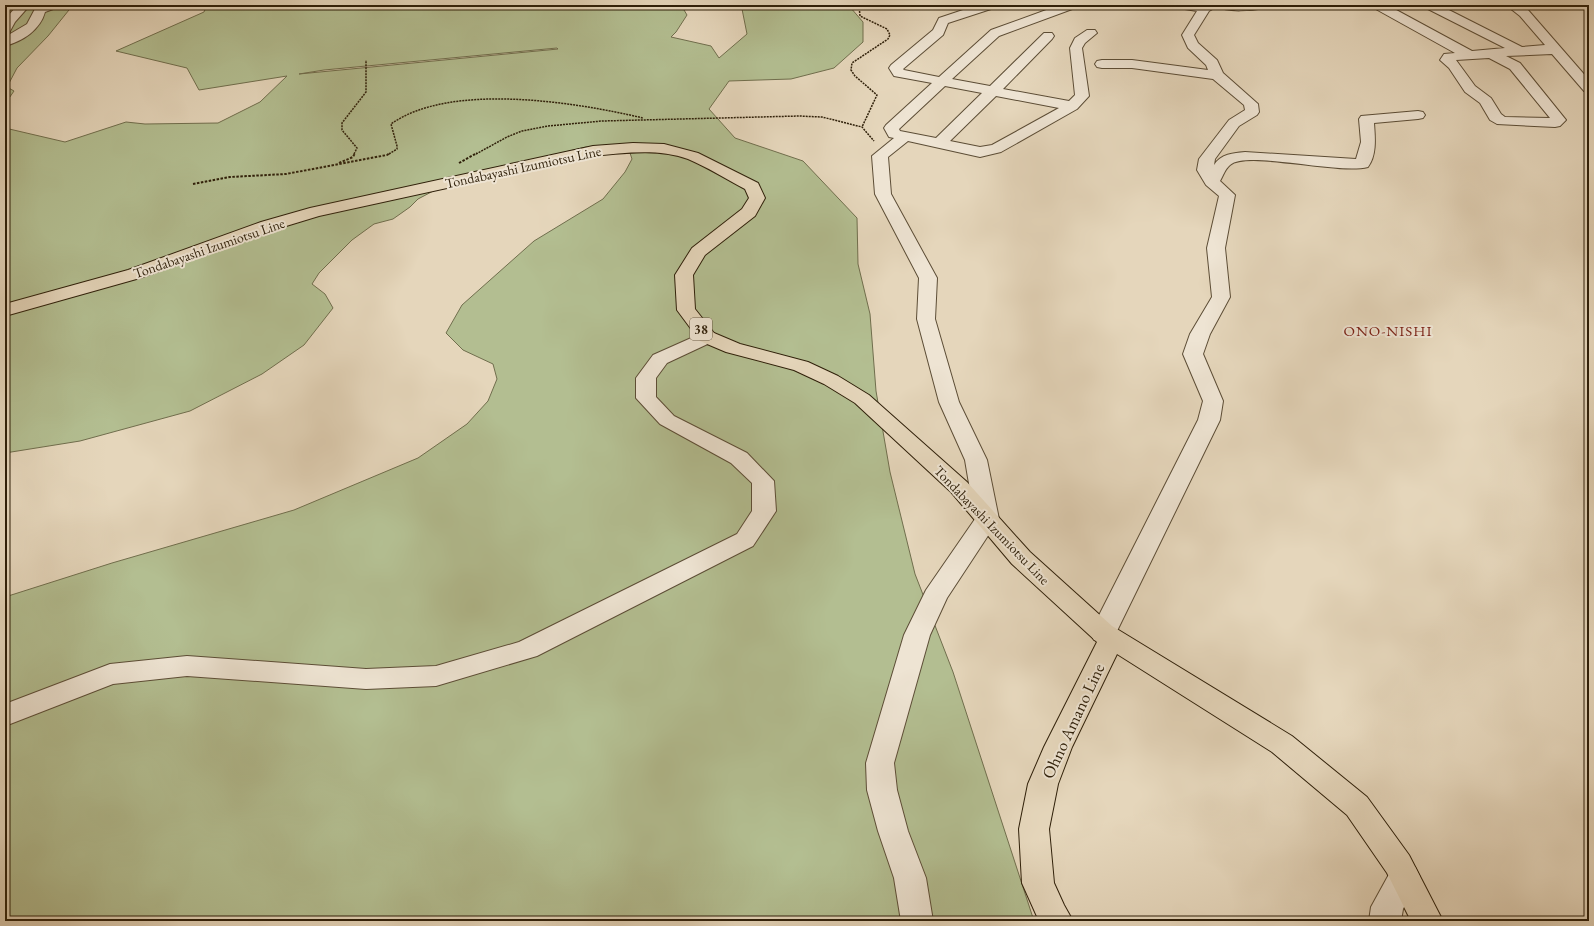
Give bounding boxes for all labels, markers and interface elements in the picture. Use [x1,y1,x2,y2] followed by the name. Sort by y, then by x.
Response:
[443,142,603,192] street label: Tondabayashi Izumiotsu Line
[131,213,288,282] street label: Tondabayashi Izumiotsu Line
[690,318,712,340] road number: 38
[1343,321,1433,340] district label: ONO-NISHI
[930,462,1054,589] street label: Tondabayashi Izumiotsu Line
[1037,659,1109,782] street label: Ohno Amano Line

